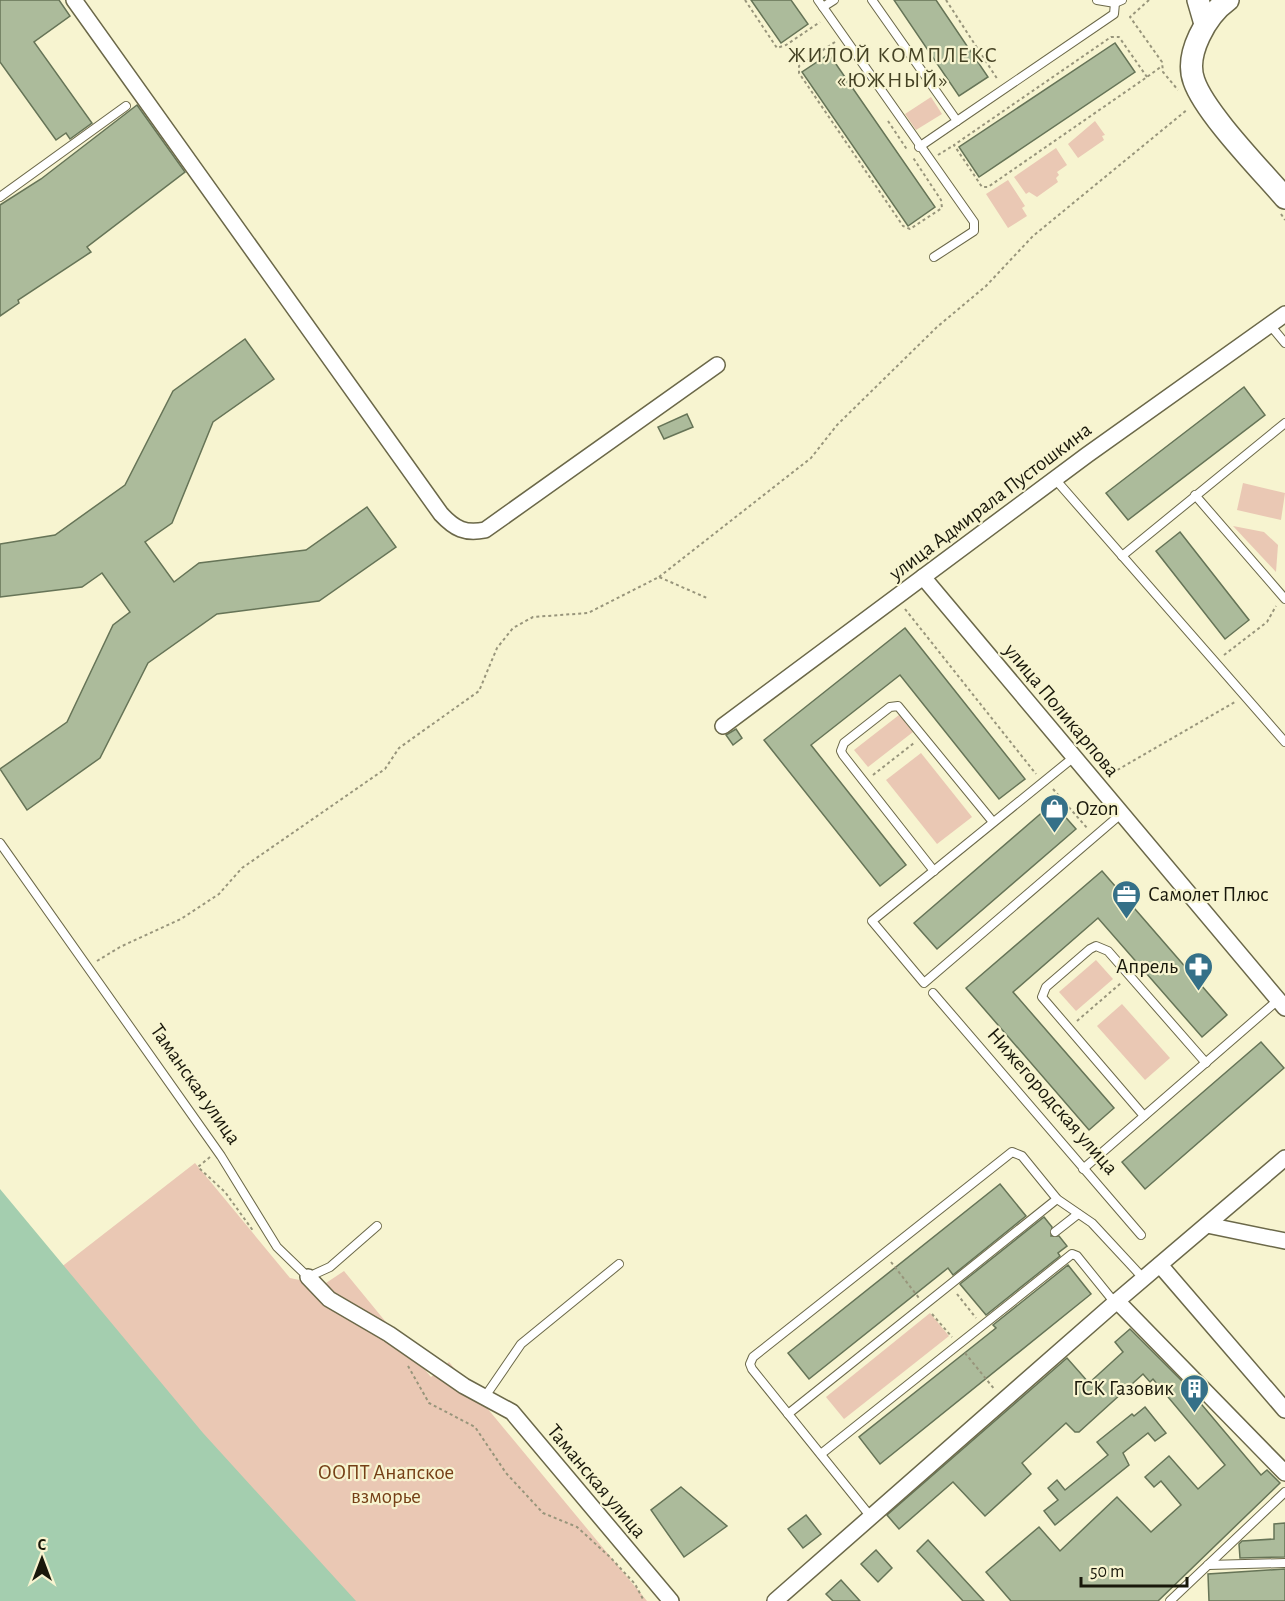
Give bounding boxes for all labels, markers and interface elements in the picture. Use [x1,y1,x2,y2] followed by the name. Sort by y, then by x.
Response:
[788,44,998,91] district label: ЖИЛОЙ КОМПЛЕКС «ЮЖНЫЙ»
[885,418,1096,585] street label: улица Адмирала Пустошкина
[999,639,1124,781] street label: улица Поликарпова
[1039,792,1071,834] shop icon: Ozon
[1076,798,1119,819] place label: Ozon
[1111,878,1143,920] office icon: Самолет Плюс
[1148,884,1269,905] place label: Самолет Плюс
[1183,950,1215,992] pharmacy icon: Апрель
[1116,956,1178,977] place label: Апрель
[146,1020,245,1149] street label: Таманская улица
[983,1024,1122,1179] street label: Нижегородская улица
[1179,1372,1211,1414] building icon: ГСК Газовик
[1073,1378,1174,1399] place label: ГСК Газовик
[543,1420,650,1543] street label: Таманская улица
[318,1462,454,1507] park label: ООПТ Анапское взморье
[12,1529,72,1589] north arrow
[38,1537,47,1553] text: С
[1081,1550,1188,1588] scale bar
[1090,1563,1124,1581] text: 50 m

